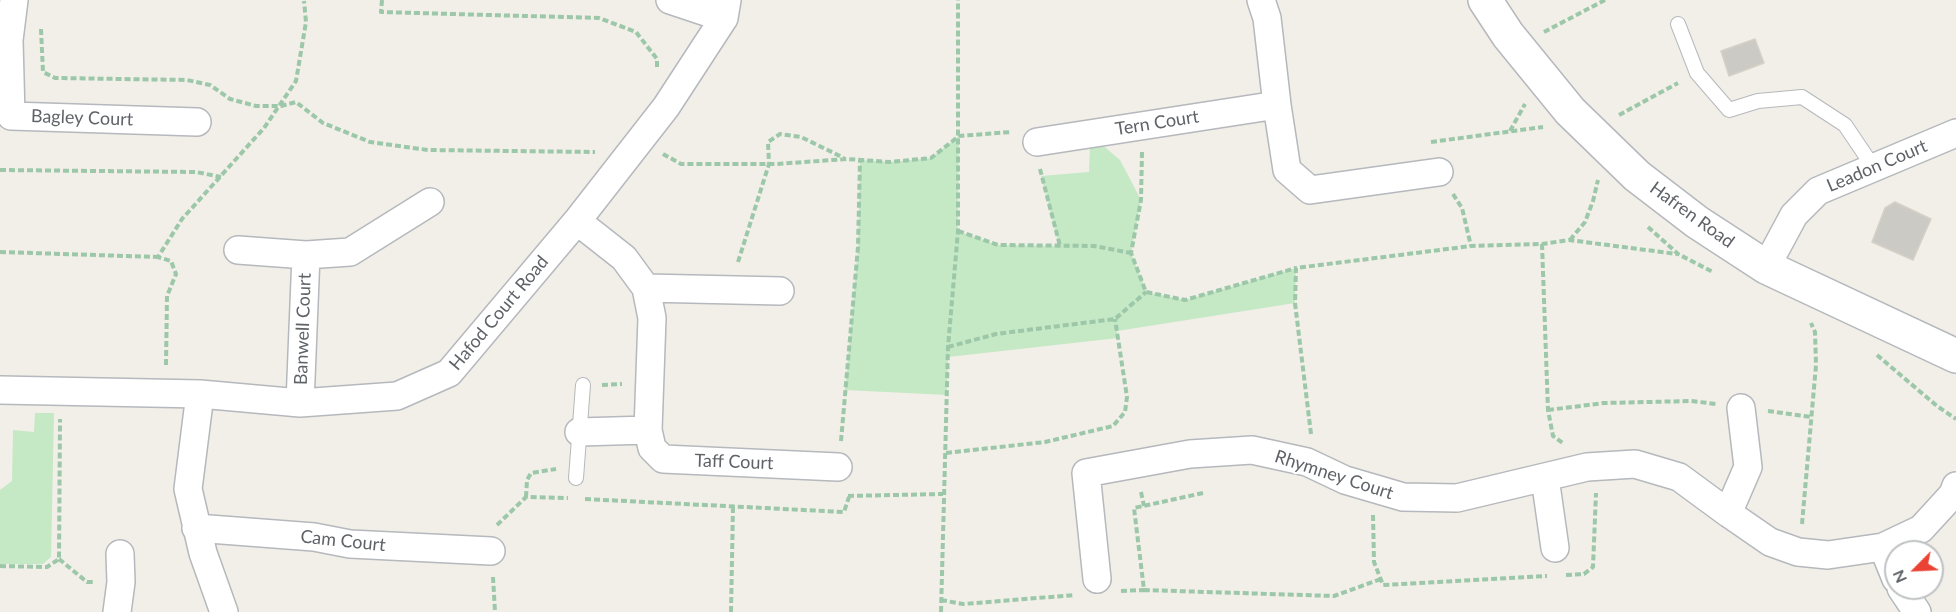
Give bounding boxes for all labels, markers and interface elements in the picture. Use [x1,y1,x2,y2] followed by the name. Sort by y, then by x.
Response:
[31,105,133,131] street label: Bagley Court
[1114,106,1200,140] street label: Tern Court
[1824,135,1930,197] street label: Leadon Court
[1646,177,1738,253] street label: Hafren Road
[445,251,553,375] street label: Hafod Court Road
[290,273,316,385] street label: Banwell Court
[1272,446,1396,504] street label: Rhymney Court
[694,450,774,474] street label: Taff Court
[299,526,387,556] street label: Cam Court
[1884,540,1944,600] north arrow
[1888,567,1910,586] text: N

